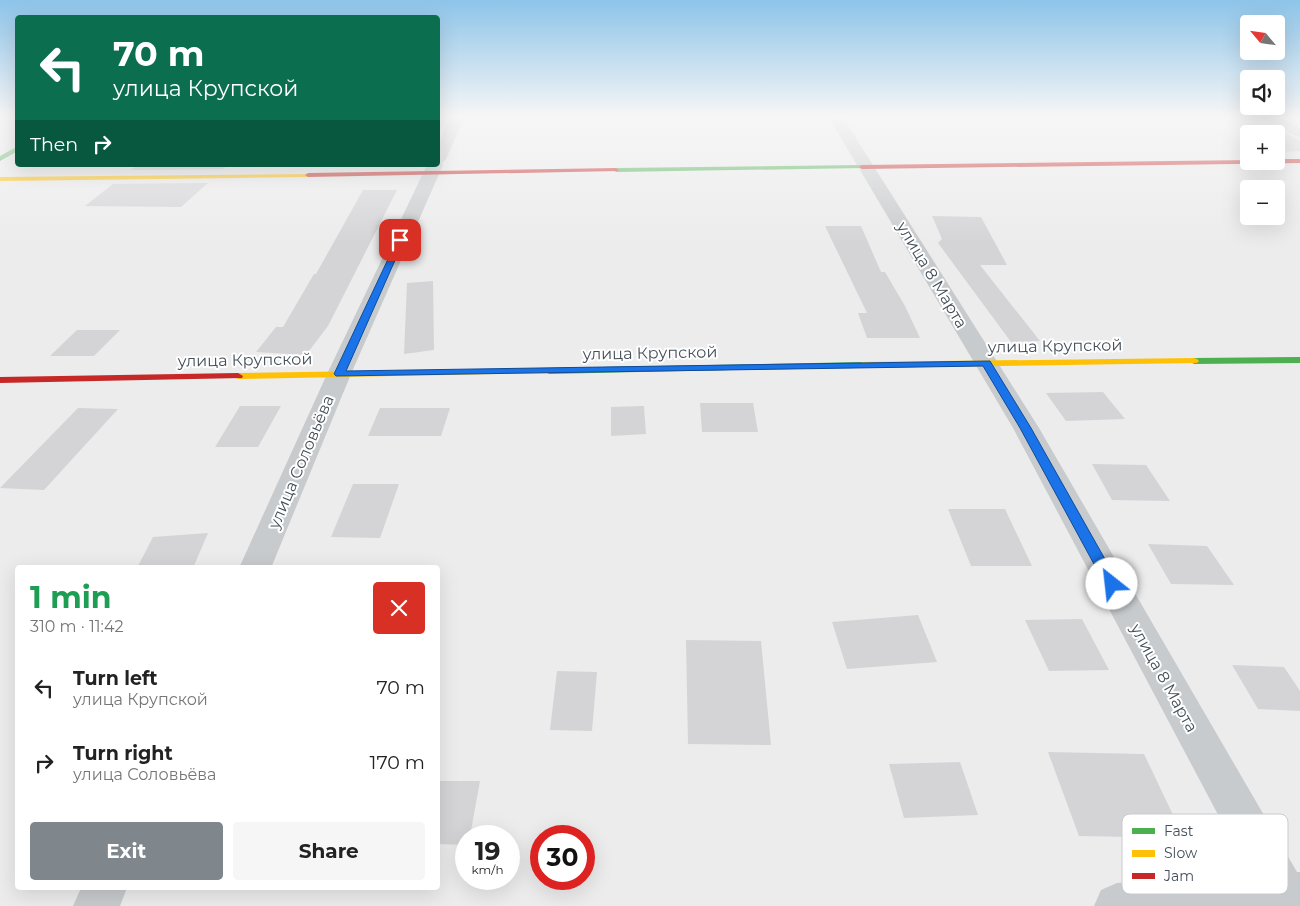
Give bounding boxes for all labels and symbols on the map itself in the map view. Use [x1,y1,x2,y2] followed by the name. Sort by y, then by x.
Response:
[1240,15,1285,60] north arrow
[892,217,971,332] street label: улица 8 Марта
[379,219,421,261] pin
[986,335,1123,357] street label: улица Крупской
[581,342,718,364] street label: улица Крупской
[176,349,313,371] street label: улица Крупской
[264,392,338,533] street label: улица Соловьёва
[1085,557,1137,609] position arrow
[1126,620,1202,735] street label: улица 8 Марта
[1122,814,1288,894] legend
[1164,822,1194,840] text: Fast
[530,825,595,890] speed limit sign: 30
[1164,844,1198,862] text: Slow
[1163,867,1194,885] text: Jam

